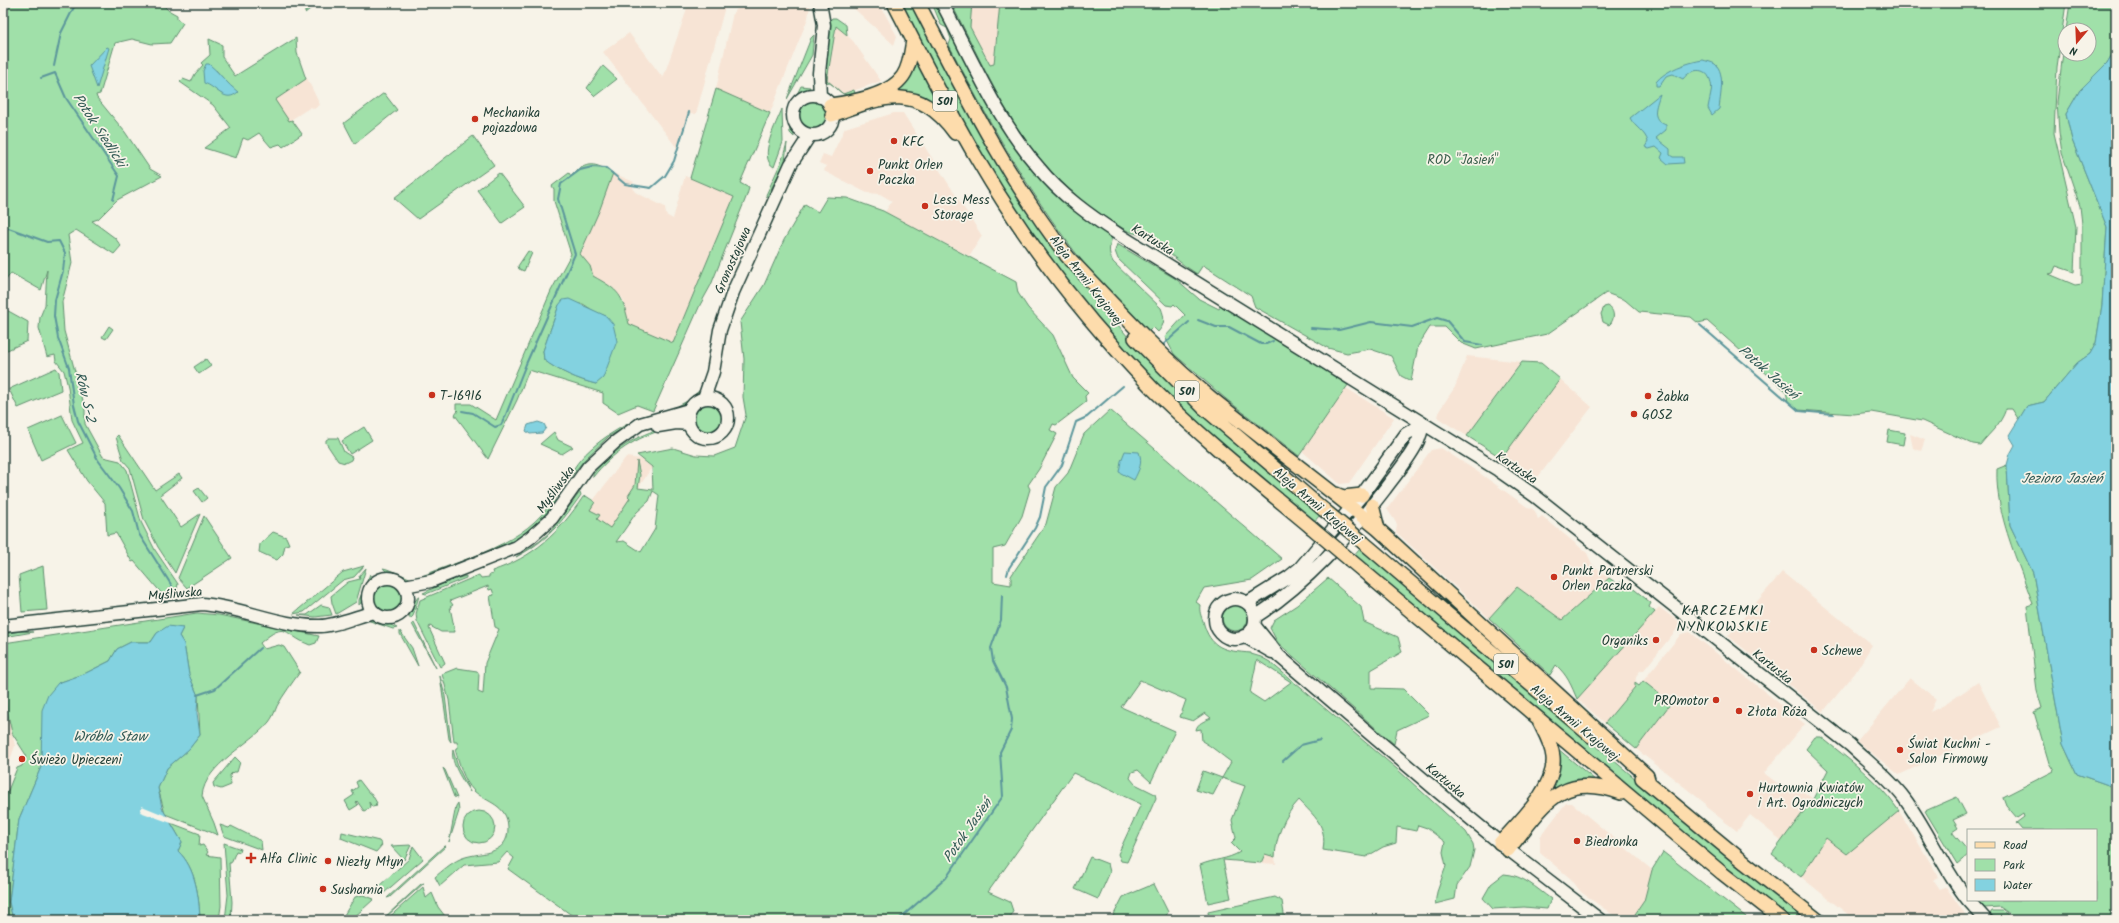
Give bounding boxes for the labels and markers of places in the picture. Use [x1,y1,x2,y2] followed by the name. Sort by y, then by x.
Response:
[482,103,540,139] place label: Mechanika pojazdowa
[470,114,480,124] marker: Mechanika pojazdowa
[902,132,924,153] place label: KFC
[889,136,899,146] marker: KFC
[878,155,943,191] place label: Punkt Orlen Paczka
[865,166,875,176] marker: Punkt Orlen Paczka
[933,190,990,226] place label: Less Mess Storage
[920,201,930,211] marker: Less Mess Storage
[440,386,482,407] place label: T-16916
[1656,387,1689,408] place label: Żabka
[427,390,437,400] marker: T-16916
[1643,391,1653,401] marker: Żabka
[1642,405,1673,426] place label: GOSZ
[1629,409,1639,419] marker: GOSZ
[1562,561,1654,597] place label: Punkt Partnerski Orlen Paczka
[1549,572,1559,582] marker: Punkt Partnerski Orlen Paczka
[1602,631,1648,652] place label: Organiks
[1651,635,1661,645] marker: Organiks
[1822,641,1862,662] place label: Schewe
[1809,645,1819,655] marker: Schewe
[1654,691,1709,712] place label: PROmotor
[1711,695,1721,705] marker: PROmotor
[1747,702,1807,723] place label: Złota Róża
[1734,706,1744,716] marker: Złota Róża
[1908,734,1991,770] place label: Świat Kuchni - Salon Firmowy
[1895,745,1905,755] marker: Świat Kuchni - Salon Firmowy
[30,750,122,771] place label: Świeżo Upieczeni
[17,754,27,764] marker: Świeżo Upieczeni
[1758,778,1864,814] place label: Hurtownia Kwiatów i Art. Ogrodniczych
[1745,789,1755,799] marker: Hurtownia Kwiatów i Art. Ogrodniczych
[1585,832,1638,853] place label: Biedronka
[1572,836,1582,846] marker: Biedronka
[260,849,317,870] place label: Alfa Clinic
[245,852,257,864] marker: Alfa Clinic
[336,852,404,873] place label: Niezły Młyn
[323,856,333,866] marker: Niezły Młyn
[331,880,383,901] place label: Susharnia
[318,884,328,894] marker: Susharnia

